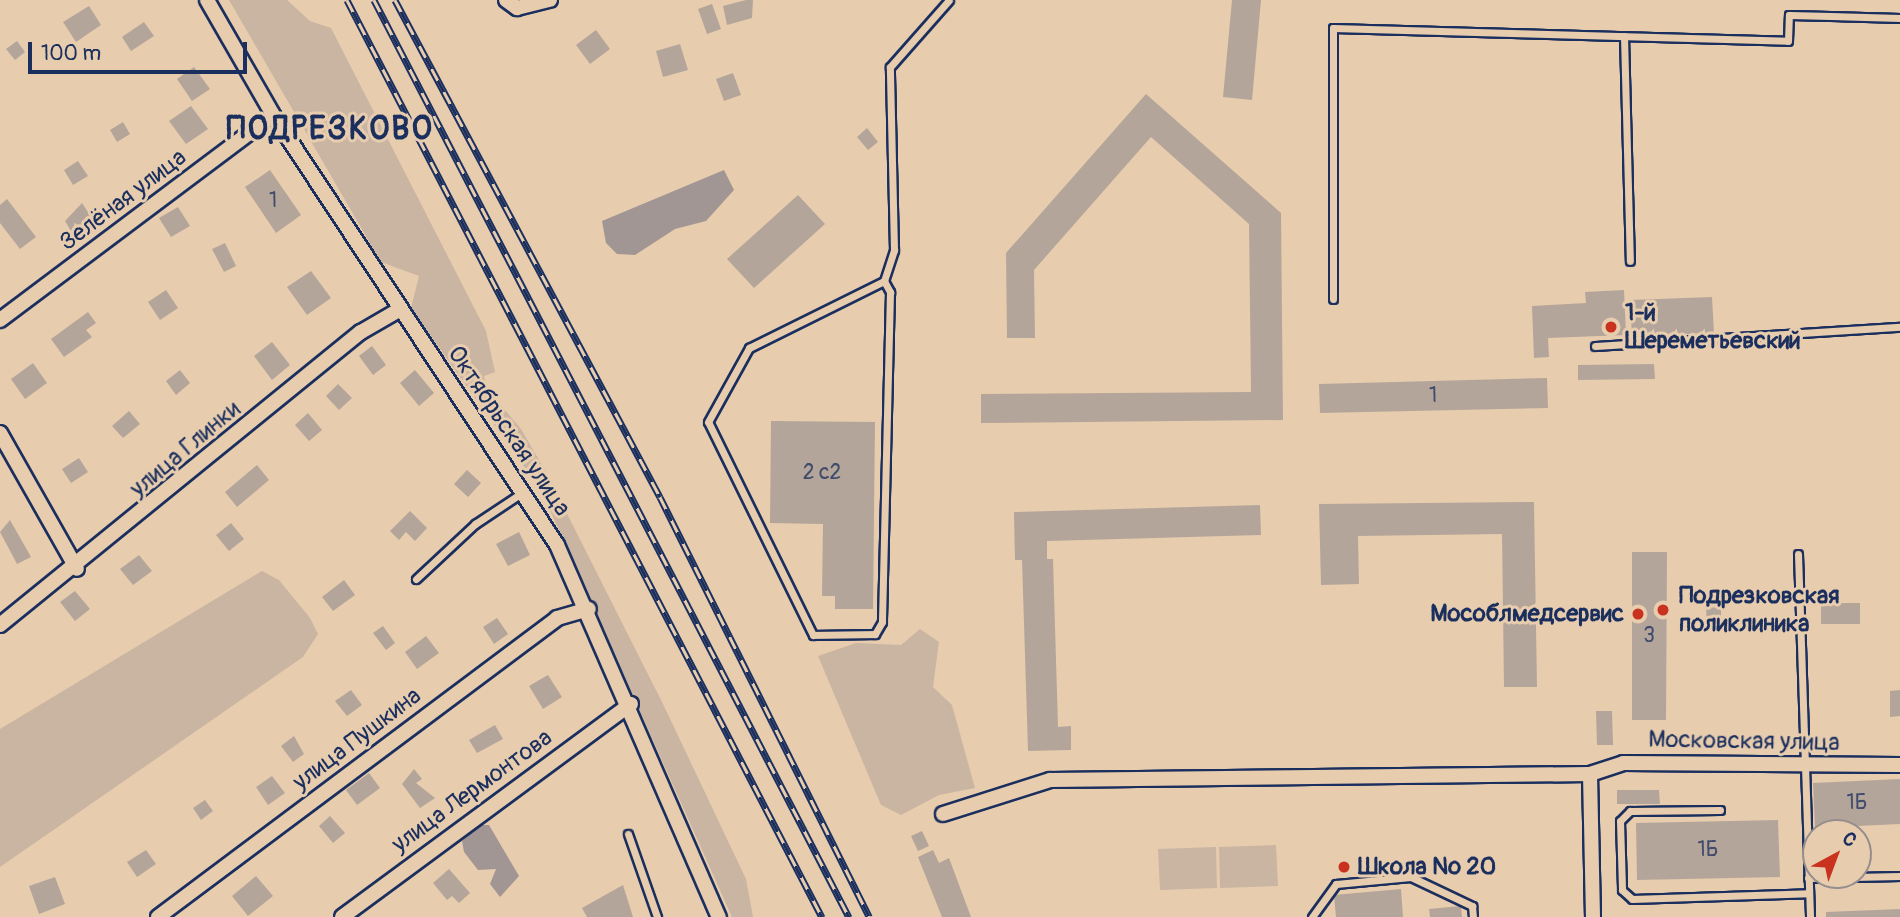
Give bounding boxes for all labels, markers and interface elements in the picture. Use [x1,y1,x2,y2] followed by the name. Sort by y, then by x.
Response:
[32,28,250,72] scale bar
[41,40,101,67] text: 100 m
[227,110,433,148] district label: ПОДРЕЗКОВО
[54,143,192,257] street label: Зелёная улица
[269,188,277,214] house number: 1
[1625,299,1801,355] place label: 1-й Шереметьевский
[1603,319,1619,335] marker: 1-й Шереметьевский
[441,340,577,522] street label: Октябрьская улица
[1429,383,1437,409] house number: 1
[124,395,246,503] street label: улица Глинки
[803,460,841,486] house number: 2 с2
[1679,582,1840,638] place label: Подрезковская поликлиника
[1430,600,1624,628] place label: Мособлмедсервис
[1653,600,1673,620] marker: Подрезковская поликлиника
[1630,606,1646,622] marker: Мособлмедсервис
[1643,623,1655,649] house number: 3
[287,682,427,796] street label: улица Пушкина
[386,723,558,859] street label: улица Лермонтова
[1648,725,1840,757] street label: Московская улица
[1847,790,1867,816] house number: 1Б
[1802,819,1872,889] north arrow
[1837,827,1862,853] text: С
[1698,837,1718,863] house number: 1Б
[1358,853,1496,881] place label: Школа № 20
[1336,859,1352,875] marker: Школа № 20

